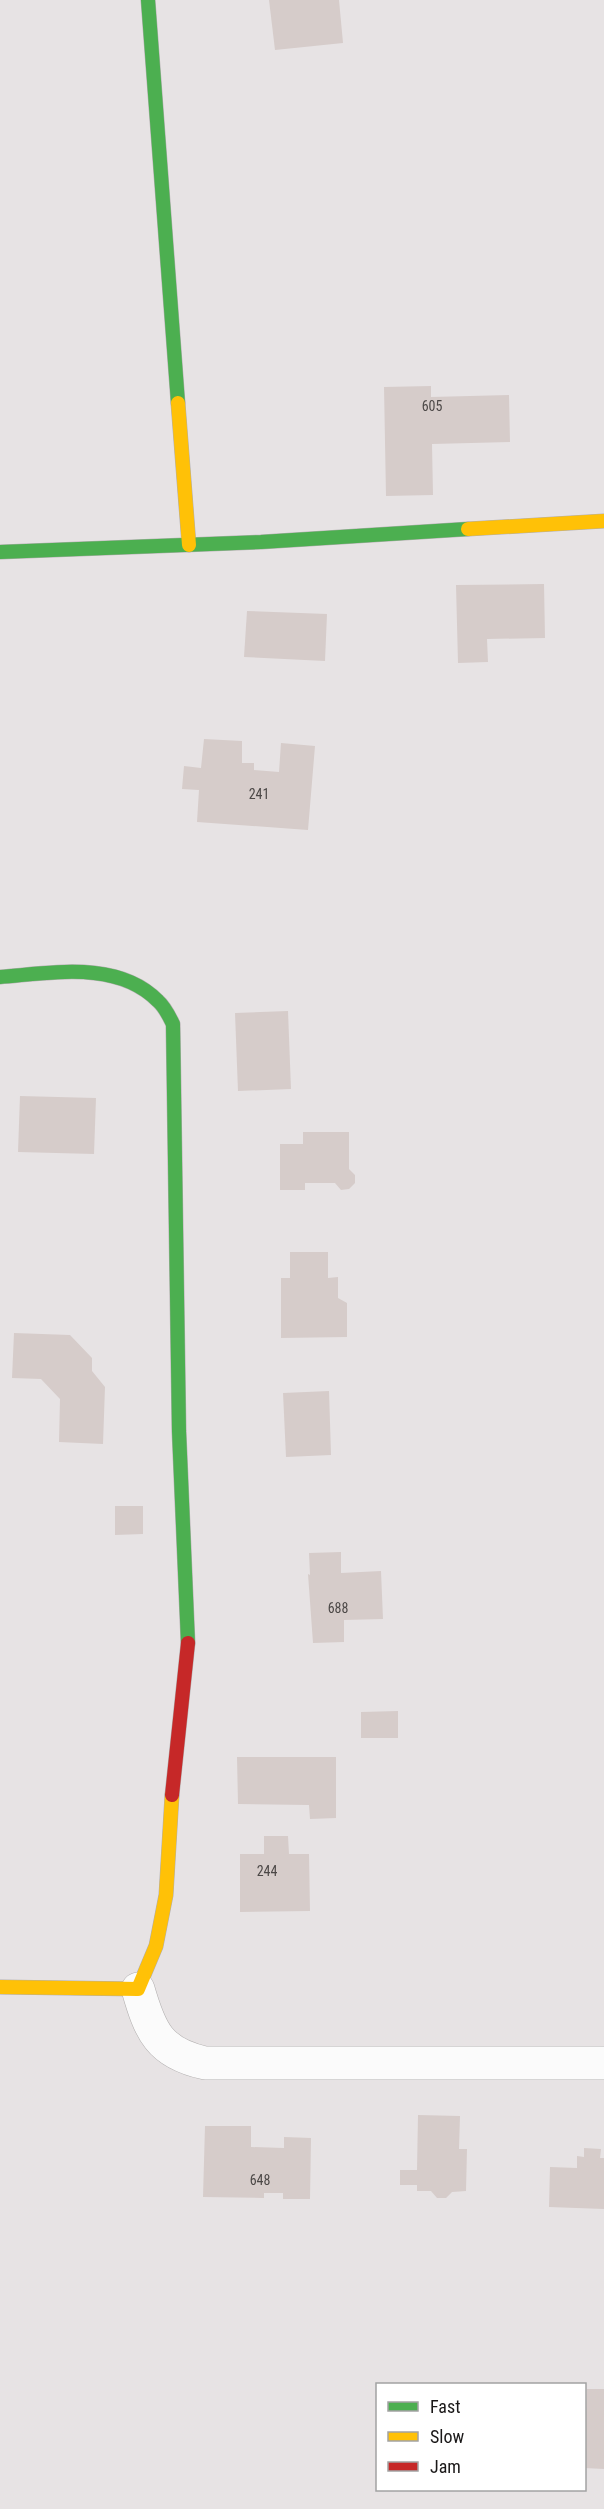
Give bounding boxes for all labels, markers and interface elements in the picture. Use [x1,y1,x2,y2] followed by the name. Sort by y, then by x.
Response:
[422,398,442,414] house number: 605
[249,786,269,802] house number: 241
[328,1600,348,1616] house number: 688
[257,1863,277,1879] house number: 244
[250,2172,270,2188] house number: 648
[376,2383,586,2491] legend
[430,2396,461,2417] text: Fast
[430,2426,465,2447] text: Slow
[430,2456,461,2477] text: Jam

